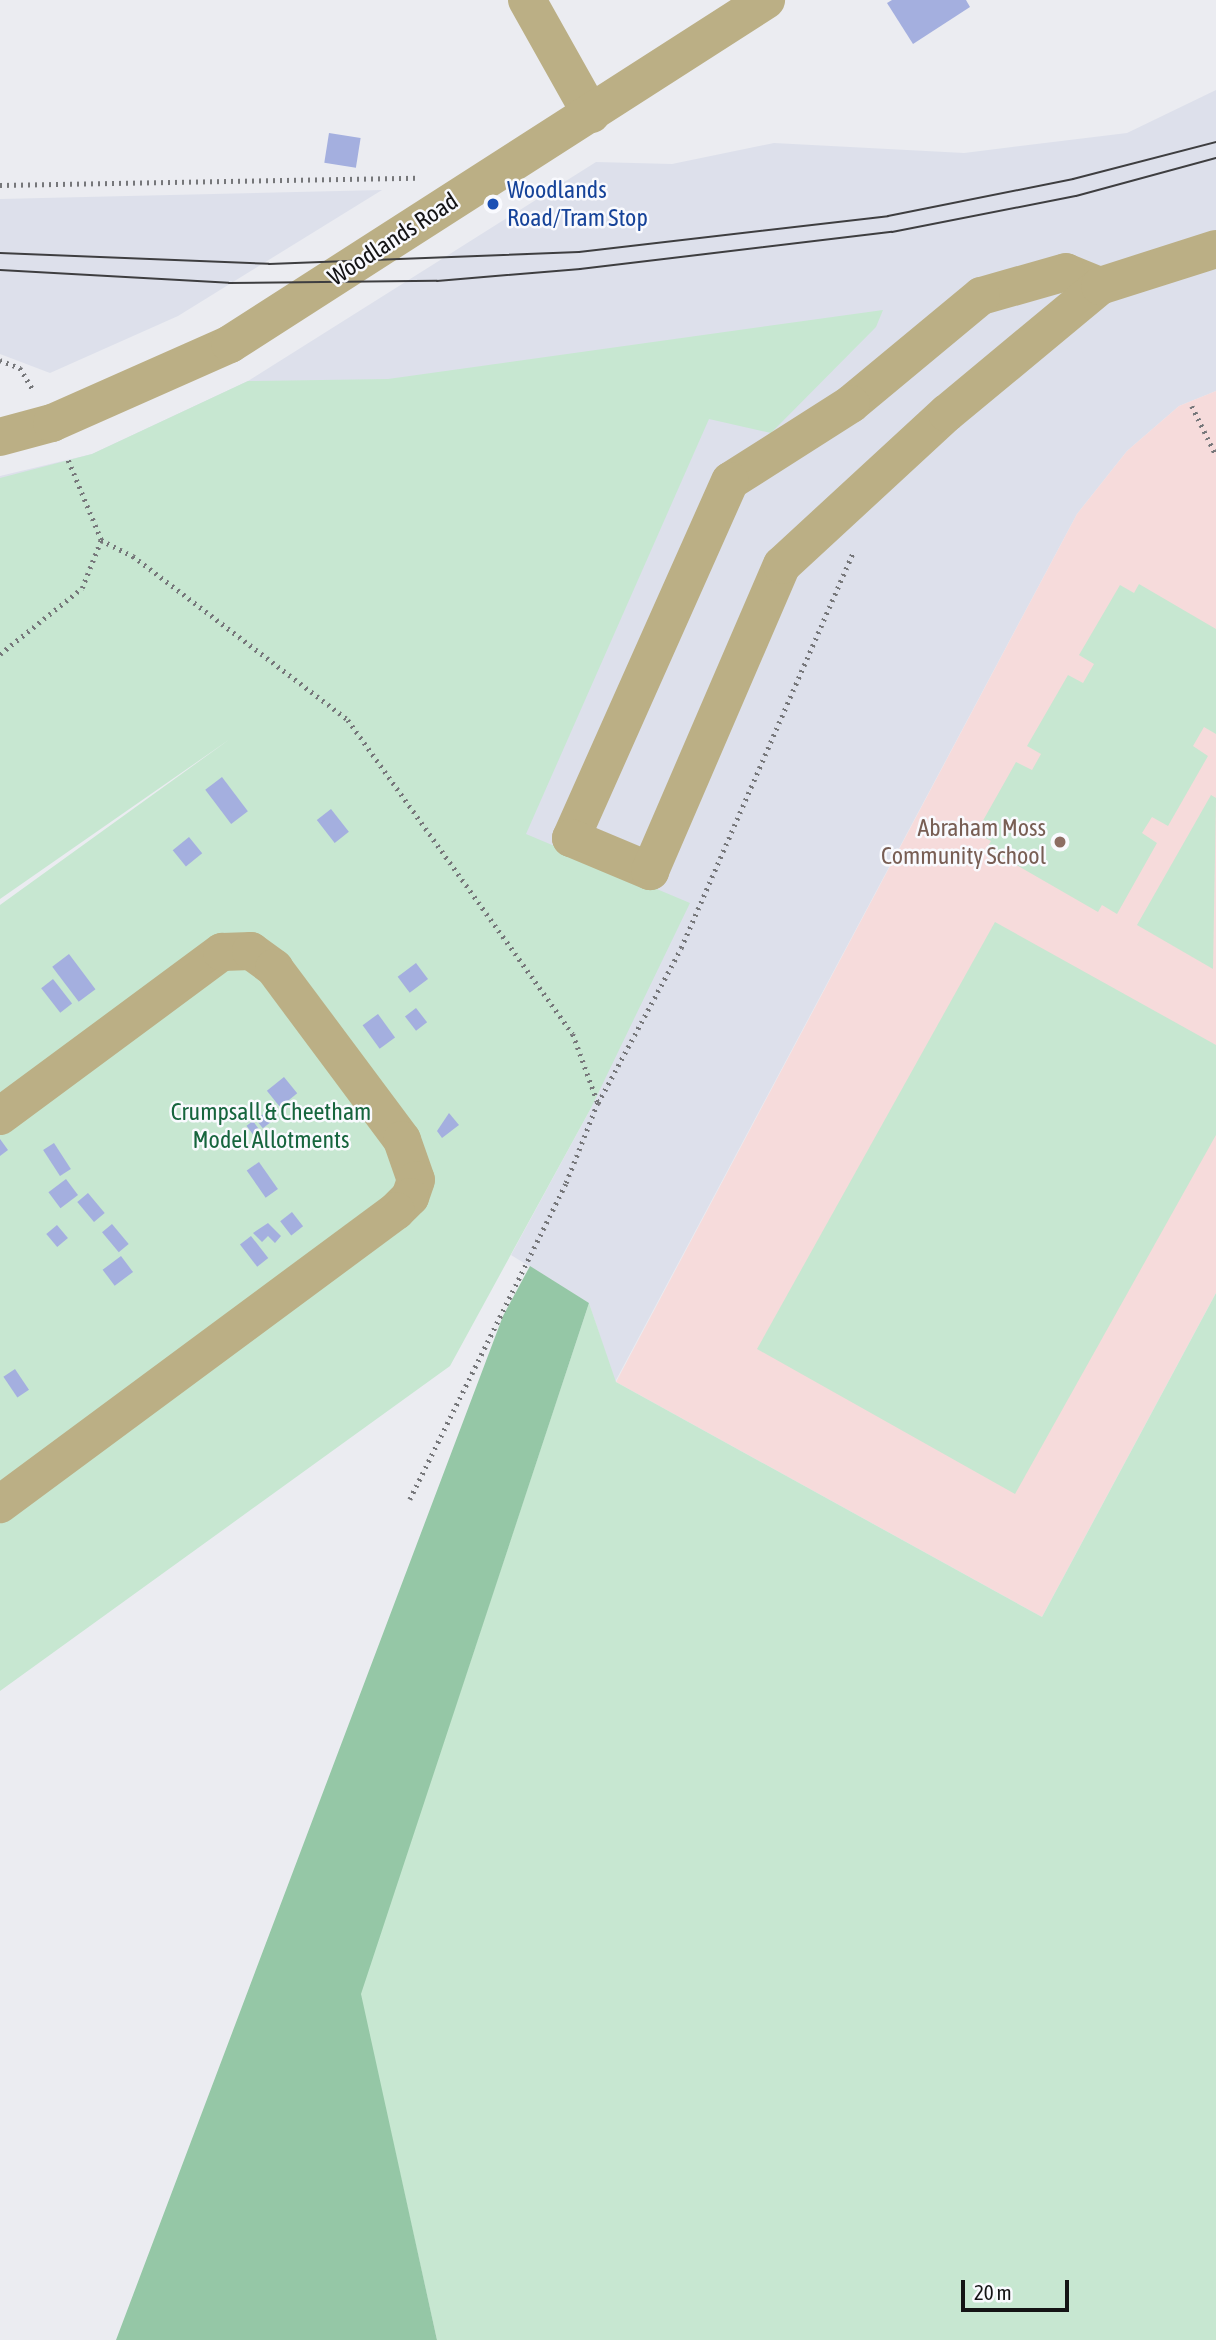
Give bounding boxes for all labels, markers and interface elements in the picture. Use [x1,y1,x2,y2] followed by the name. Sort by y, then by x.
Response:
[507,176,648,232] place label: Woodlands Road/Tram Stop
[323,186,463,292] street label: Woodlands Road
[485,196,501,212] marker: Woodlands Road/Tram Stop
[881,814,1046,870] place label: Abraham Moss Community School
[1052,834,1068,850] marker: Abraham Moss Community School
[171,1098,371,1154] park label: Crumpsall & Cheetham Model Allotments
[964,2266,1072,2310] scale bar
[974,2280,1012,2304] text: 20 m

